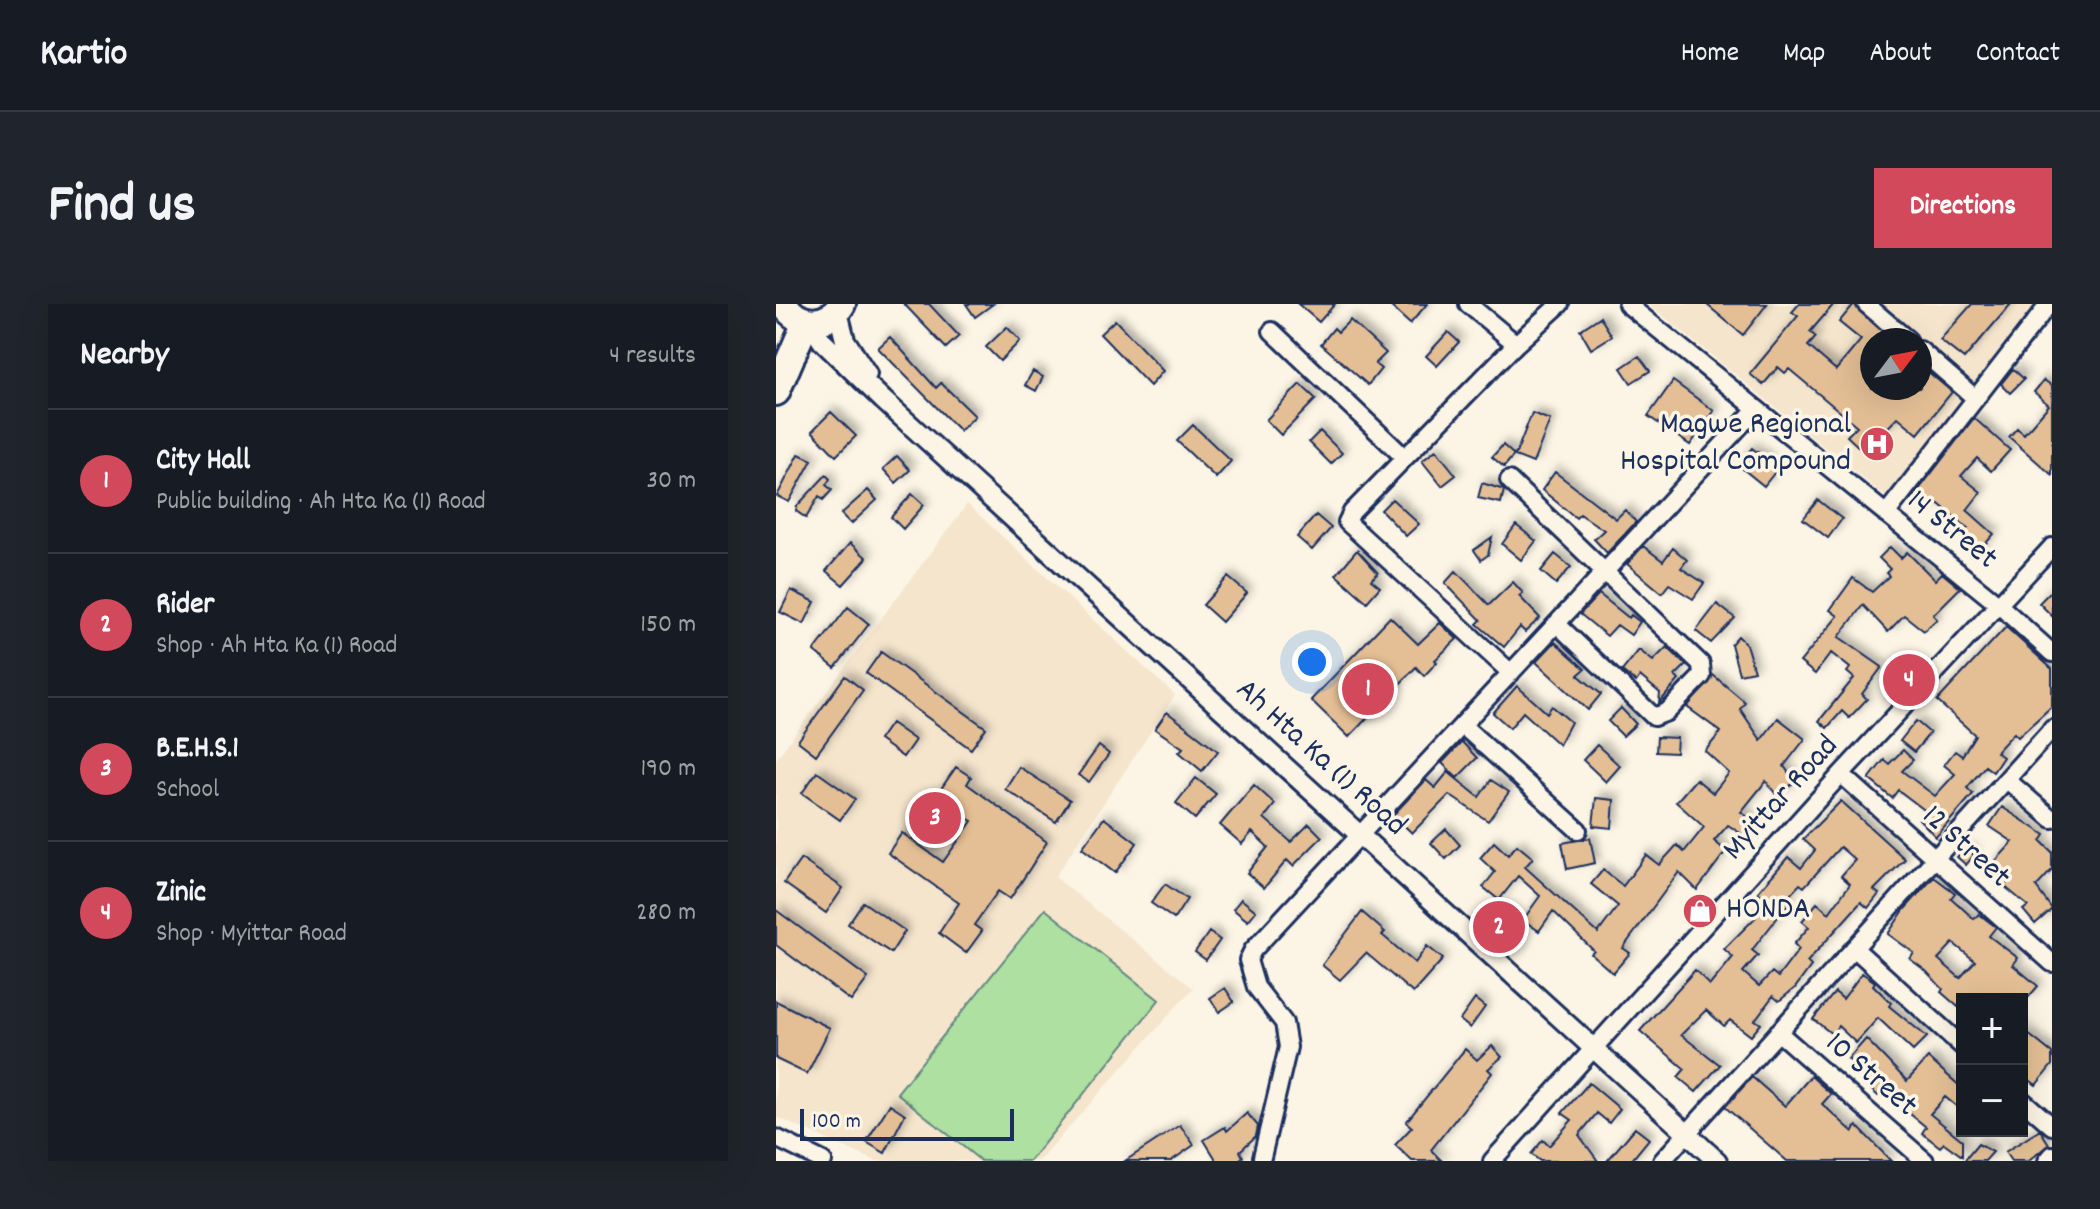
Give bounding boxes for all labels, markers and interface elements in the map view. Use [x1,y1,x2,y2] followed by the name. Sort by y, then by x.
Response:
[40,28,127,83] text: Kartio
[1681,35,1739,75] text: Home
[1783,35,1825,75] text: Map
[1869,35,1932,75] text: About
[1976,35,2060,75] text: Contact
[48,168,196,248] text: Find us
[1874,168,2052,248] button: Directions
[1860,328,1932,400] north arrow
[80,332,169,381] text: Nearby
[609,338,696,375] text: 4 results
[1620,403,1851,486] place label: Magwe Regional Hospital Compound
[1858,425,1896,463] hospital icon: Magwe Regional Hospital Compound
[156,441,250,484] text: City Hall
[103,463,109,500] text: 1
[646,463,696,500] text: 30 m
[1896,480,2007,582] street label: 14 Street
[156,484,486,521] text: Public building · Ah Hta Ka (1) Road
[156,585,215,628] text: Rider
[100,607,112,644] text: 2
[640,607,696,644] text: 150 m
[156,628,397,665] text: Shop · Ah Hta Ka (1) Road
[1292,642,1332,682] your location
[1883,650,1935,710] pin: 4
[1342,659,1394,719] pin: 1
[1226,672,1414,846] street label: Ah Hta Ka (1) Road
[1713,726,1851,872] street label: Myittar Road
[156,729,239,772] text: B.E.H.S.1
[100,751,112,788] text: 3
[640,751,696,788] text: 190 m
[156,772,219,809] text: School
[909,788,961,848] pin: 3
[1910,795,2020,901] street label: 12 Street
[156,873,206,916] text: Zinic
[1726,888,1811,934] place label: HONDA
[1681,892,1719,930] shop icon: HONDA
[101,895,111,932] text: 4
[636,895,696,932] text: 280 m
[1473,897,1525,957] pin: 2
[156,916,347,953] text: Shop · Myittar Road
[1956,993,2028,1137] map controls
[1956,993,2028,1065] button: +
[1814,1023,1927,1129] street label: 10 Street
[1956,1065,2028,1137] button: −
[800,1105,1014,1141] scale bar
[812,1107,861,1138] text: 100 m

